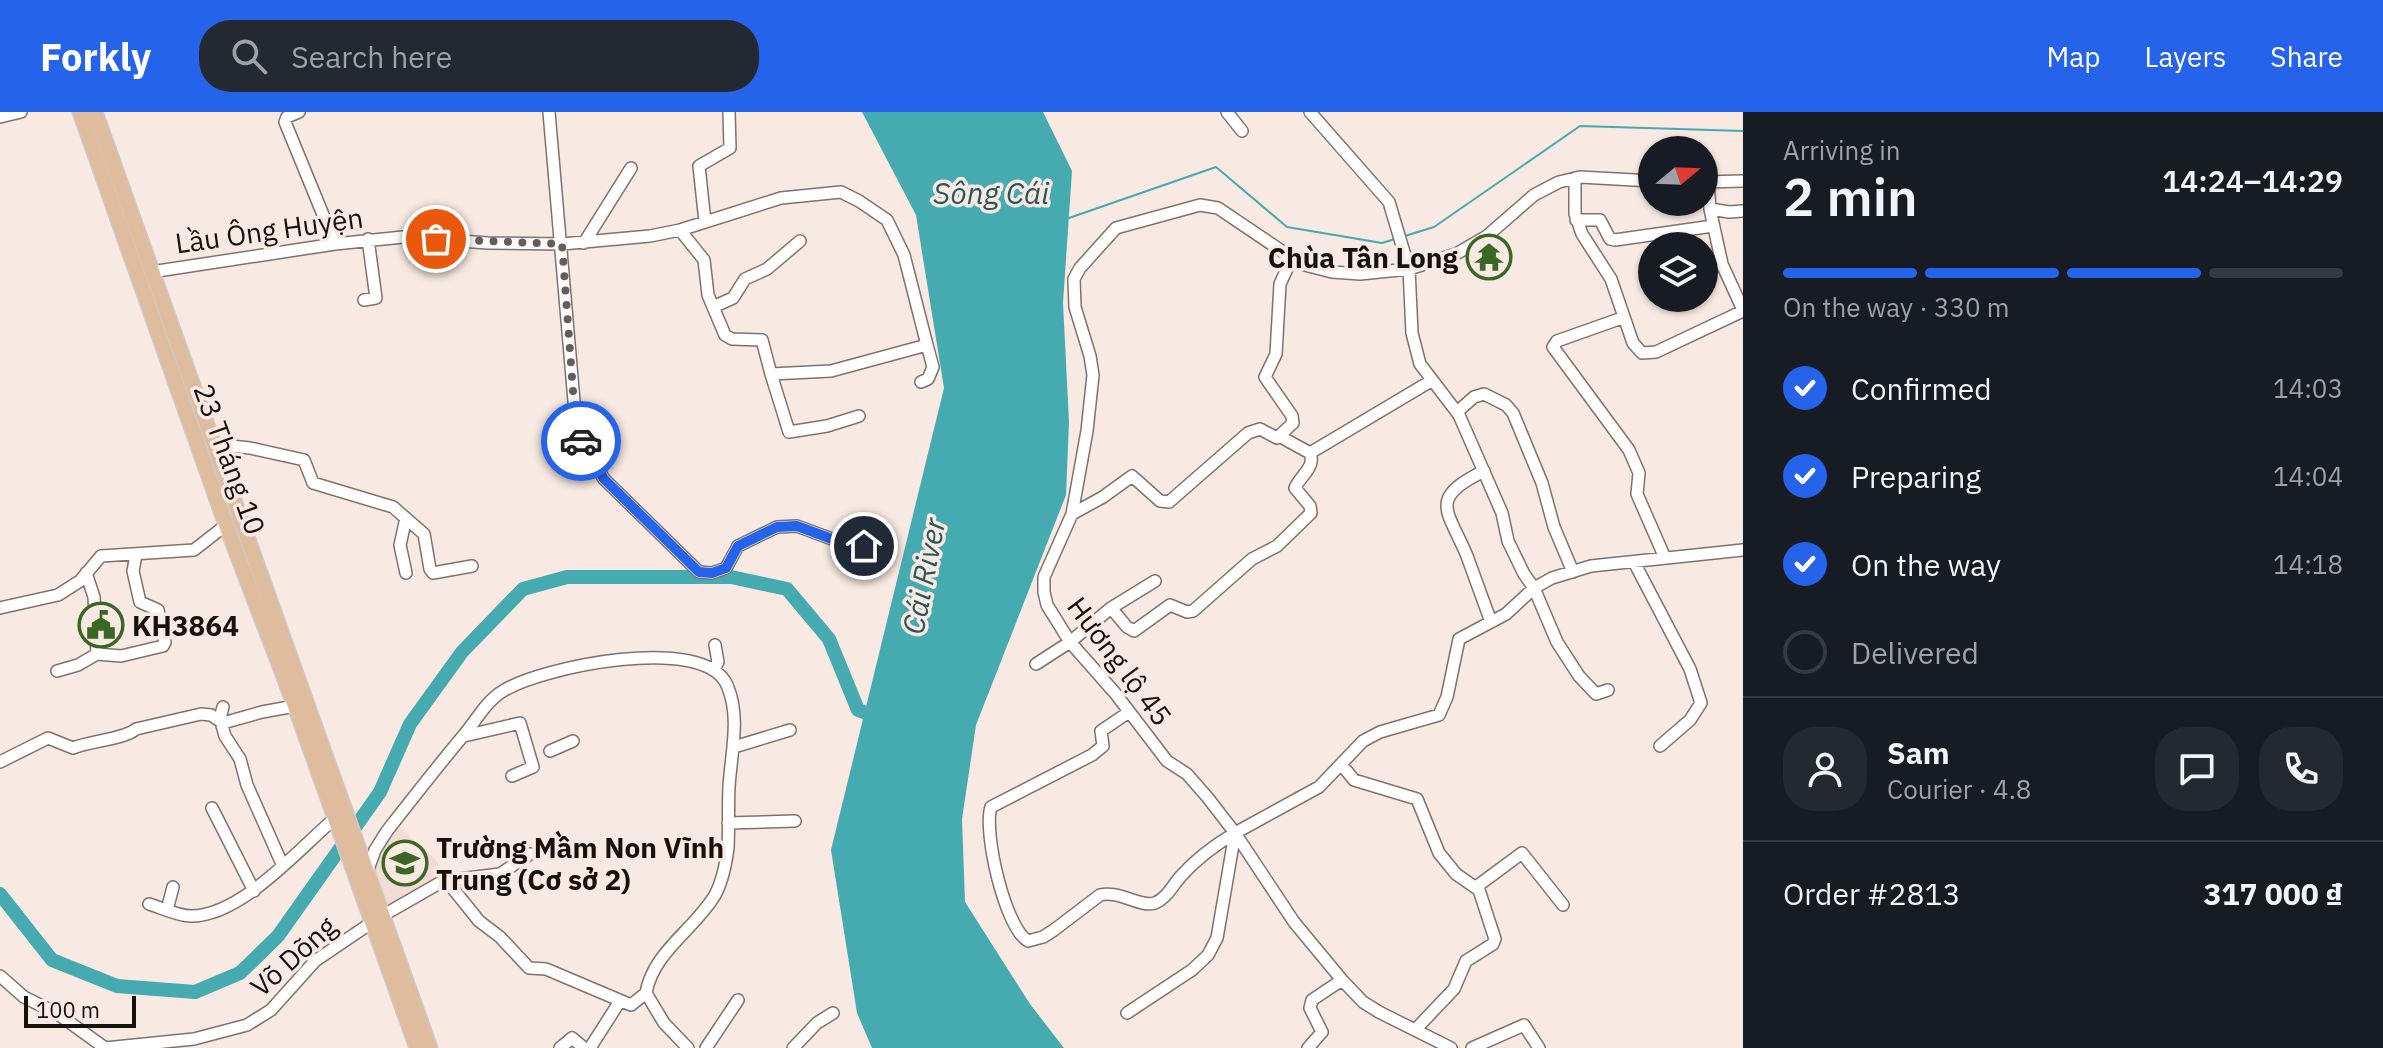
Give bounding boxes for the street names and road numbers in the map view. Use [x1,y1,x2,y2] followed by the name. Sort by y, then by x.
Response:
[173,198,365,262] street label: Lầu Ông Huyện
[186,378,274,540] street label: 23 Tháng 10
[1059,589,1181,733] street label: Hương lộ 45
[242,907,344,1004] street label: Võ Dõng

